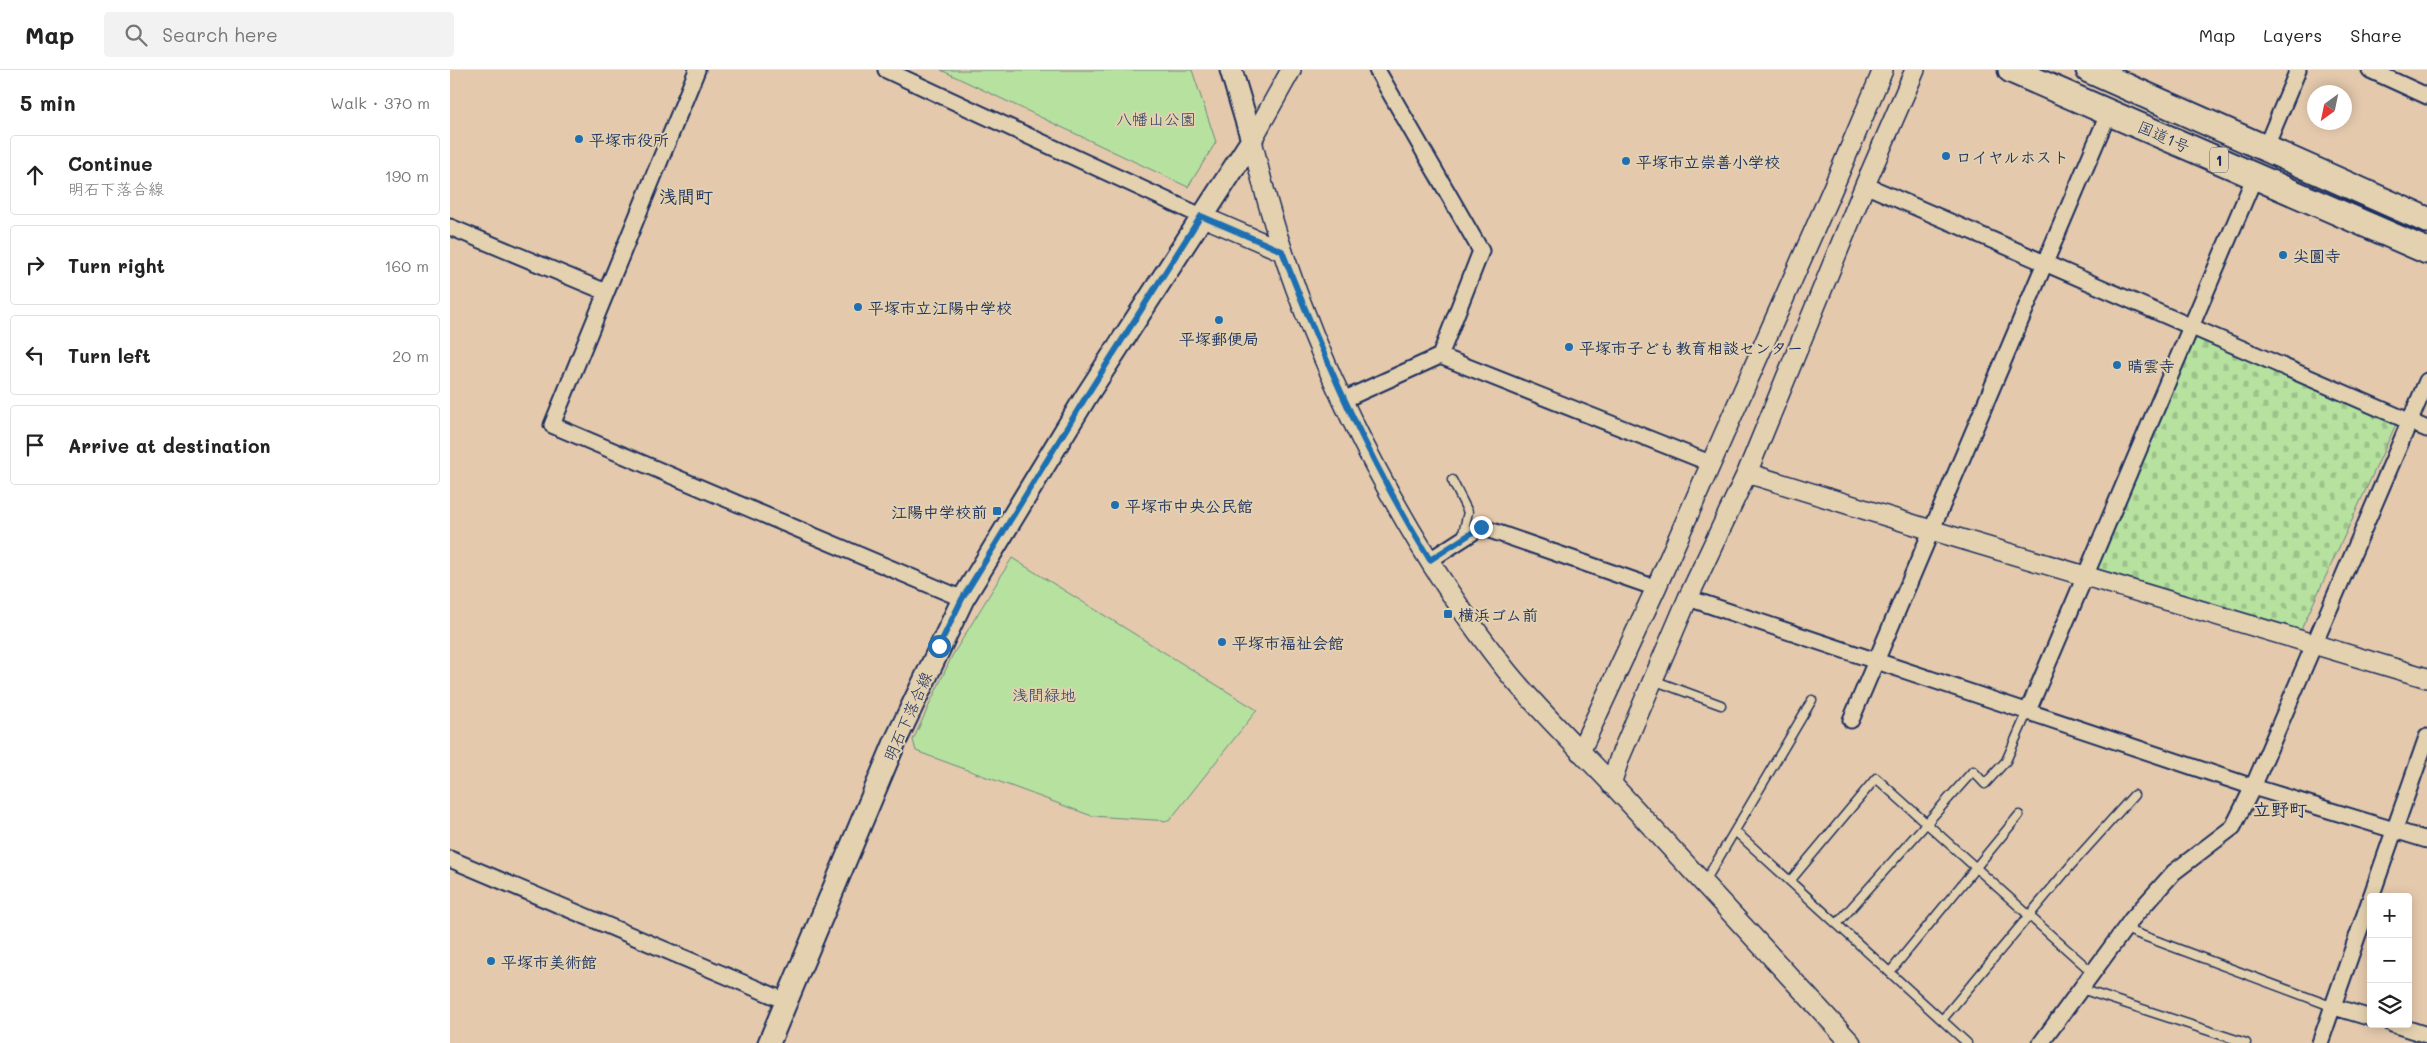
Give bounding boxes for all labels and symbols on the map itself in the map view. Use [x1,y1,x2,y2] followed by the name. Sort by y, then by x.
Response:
[2307,85,2352,130] north arrow
[1116,108,1196,129] park label: 八幡山公園
[2135,115,2193,157] street label: 国道1号
[589,129,669,150] place label: 平塚市役所
[573,133,585,145] marker: 平塚市役所
[1956,146,2069,167] place label: ロイヤルホスト
[2210,148,2228,172] road number: 1
[1940,150,1952,162] marker: ロイヤルホスト
[1636,151,1780,172] place label: 平塚市立崇善小学校
[1620,155,1632,167] marker: 平塚市立崇善小学校
[659,184,713,208] district label: 浅間町
[2293,245,2341,266] place label: 尖圓寺
[2277,249,2289,261] marker: 尖圓寺
[868,297,1012,318] place label: 平塚市立江陽中学校
[852,301,864,313] marker: 平塚市立江陽中学校
[1213,314,1225,326] marker: 平塚郵便局
[1179,328,1259,349] place label: 平塚郵便局
[1579,337,1803,358] place label: 平塚市子ども教育相談センター
[1563,341,1575,353] marker: 平塚市子ども教育相談センター
[2127,355,2175,376] place label: 晴雲寺
[2111,359,2123,371] marker: 晴雲寺
[1125,495,1253,516] place label: 平塚市中央公民館
[1109,499,1121,511] marker: 平塚市中央公民館
[891,501,987,522] place label: 江陽中学校前
[991,505,1003,517] marker: 江陽中学校前
[1470,516,1493,539] route end
[1458,604,1538,625] place label: 横浜ゴム前
[1442,608,1454,620] marker: 横浜ゴム前
[1232,632,1344,653] place label: 平塚市福祉会館
[928,635,951,658] route start
[1216,636,1228,648] marker: 平塚市福祉会館
[878,668,936,764] street label: 明石下落合線
[1012,684,1076,705] park label: 浅間緑地
[2253,797,2307,821] district label: 立野町
[501,951,597,972] place label: 平塚市美術館
[485,955,497,967] marker: 平塚市美術館

